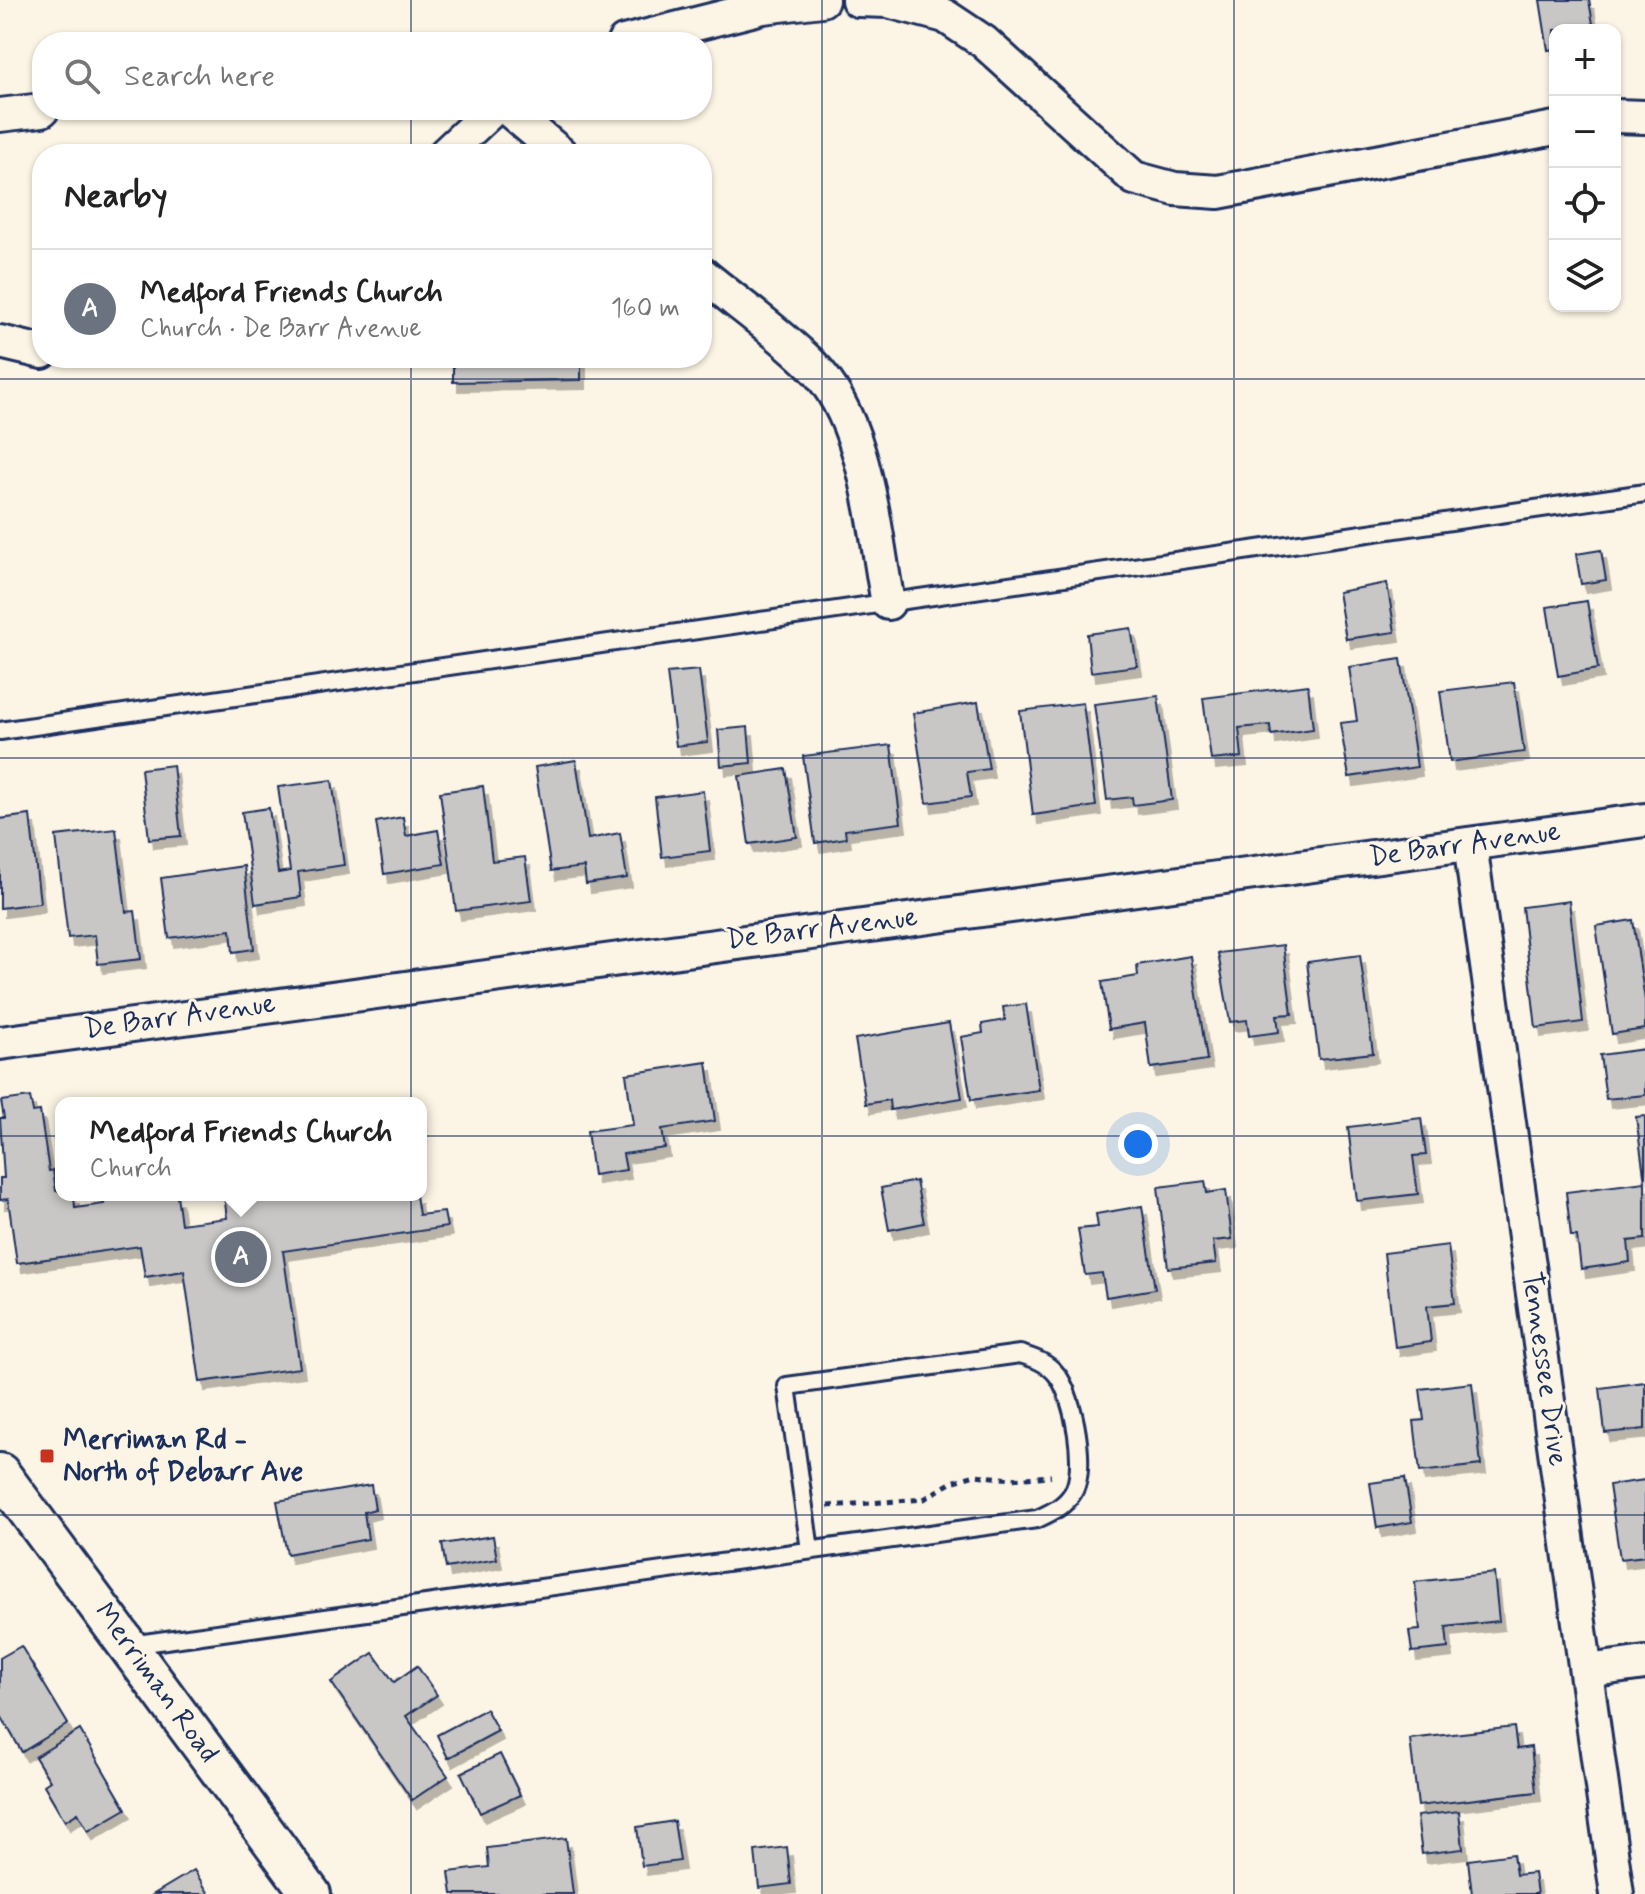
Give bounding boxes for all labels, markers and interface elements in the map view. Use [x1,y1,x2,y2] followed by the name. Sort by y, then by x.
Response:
[1549,24,1621,312] map controls
[1549,24,1621,96] button: +
[32,32,712,120] search box
[60,54,104,98] icon: search
[124,57,275,96] text: Search here
[1549,96,1621,168] button: −
[1549,168,1621,240] button: locate
[64,174,168,219] text: Nearby
[1549,240,1621,312] button: layers
[140,273,443,312] text: Medford Friends Church
[81,292,99,326] text: A
[611,292,680,326] text: 160 m
[140,312,421,346] text: Church · De Barr Avenue
[1367,813,1563,877] street label: De Barr Avenue
[724,899,920,959] street label: De Barr Avenue
[82,985,278,1049] street label: De Barr Avenue
[55,1097,427,1201] popup
[90,1113,392,1152] text: Medford Friends Church
[1118,1124,1158,1164] your location
[90,1152,172,1186] text: Church
[215,1227,267,1287] pin: A
[1512,1269,1576,1469] street label: Tennessee Drive
[63,1422,303,1491] place label: Merriman Rd - North of Debarr Ave
[38,1447,56,1465] marker: Merriman Rd - North of Debarr Ave
[85,1595,227,1771] street label: Merriman Road

